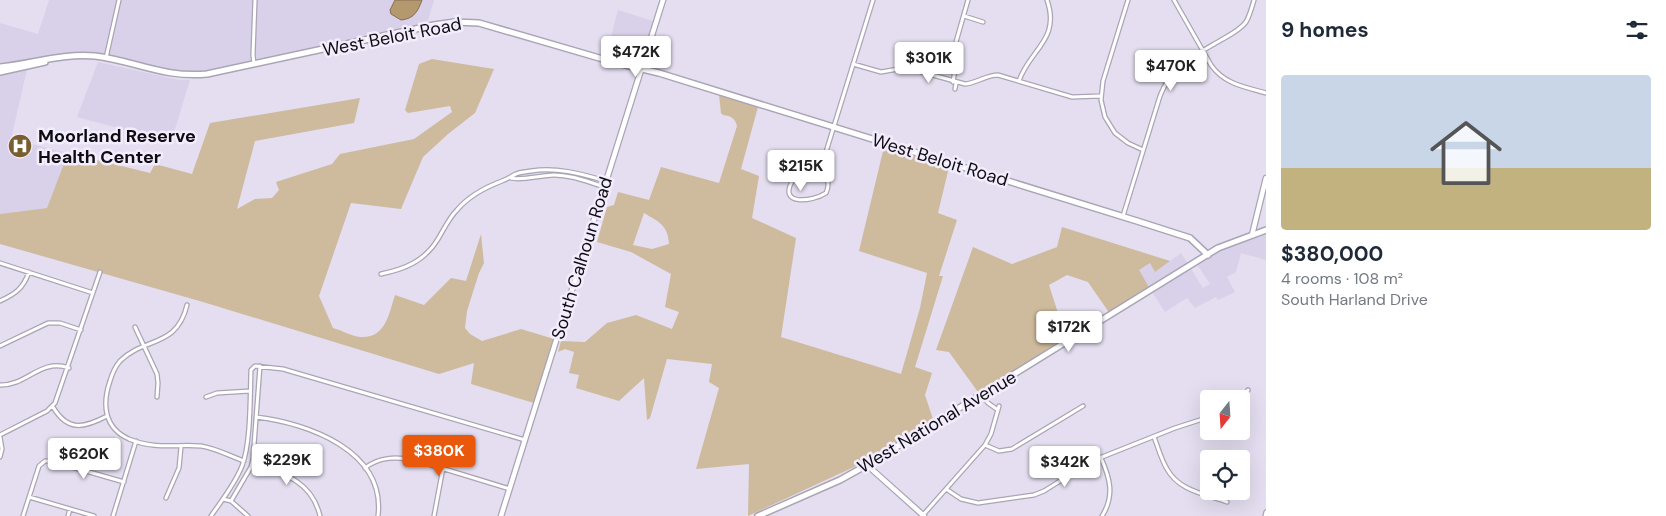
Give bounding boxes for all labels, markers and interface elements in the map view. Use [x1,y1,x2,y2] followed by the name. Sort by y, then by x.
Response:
[320,12,464,62] street label: West Beloit Road
[1281,16,1369,44] text: 9 homes
[1623,16,1651,44] icon: filters
[601,36,671,78] pin: $472K
[612,41,660,62] text: $472K
[894,42,964,84] pin: $301K
[906,47,952,68] text: $301K
[1136,49,1206,92] pin: $470K
[1146,55,1196,76] text: $470K
[1421,108,1511,198] icon: home
[38,124,196,169] place label: Moorland Reserve Health Center
[869,128,1011,192] street label: West Beloit Road
[7,133,33,159] hospital icon: Moorland Reserve Health Center
[766,150,836,192] pin: $215K
[778,155,824,176] text: $215K
[546,174,618,342] street label: South Calhoun Road
[1281,240,1383,268] text: $380,000
[1281,268,1403,289] text: 4 rooms · 108 m²
[1281,289,1428,310] text: South Harland Drive
[1034,310,1104,353] pin: $172K
[1047,316,1091,337] text: $172K
[853,365,1021,479] street label: West National Avenue
[1200,390,1250,440] north arrow
[1200,390,1250,500] map controls
[404,434,474,477] pin: $380K
[49,438,119,480] pin: $620K
[413,440,465,461] text: $380K
[59,443,109,464] text: $620K
[252,444,322,486] pin: $229K
[1030,446,1100,488] pin: $342K
[263,449,311,470] text: $229K
[1200,450,1250,500] button: locate
[1040,451,1090,472] text: $342K

